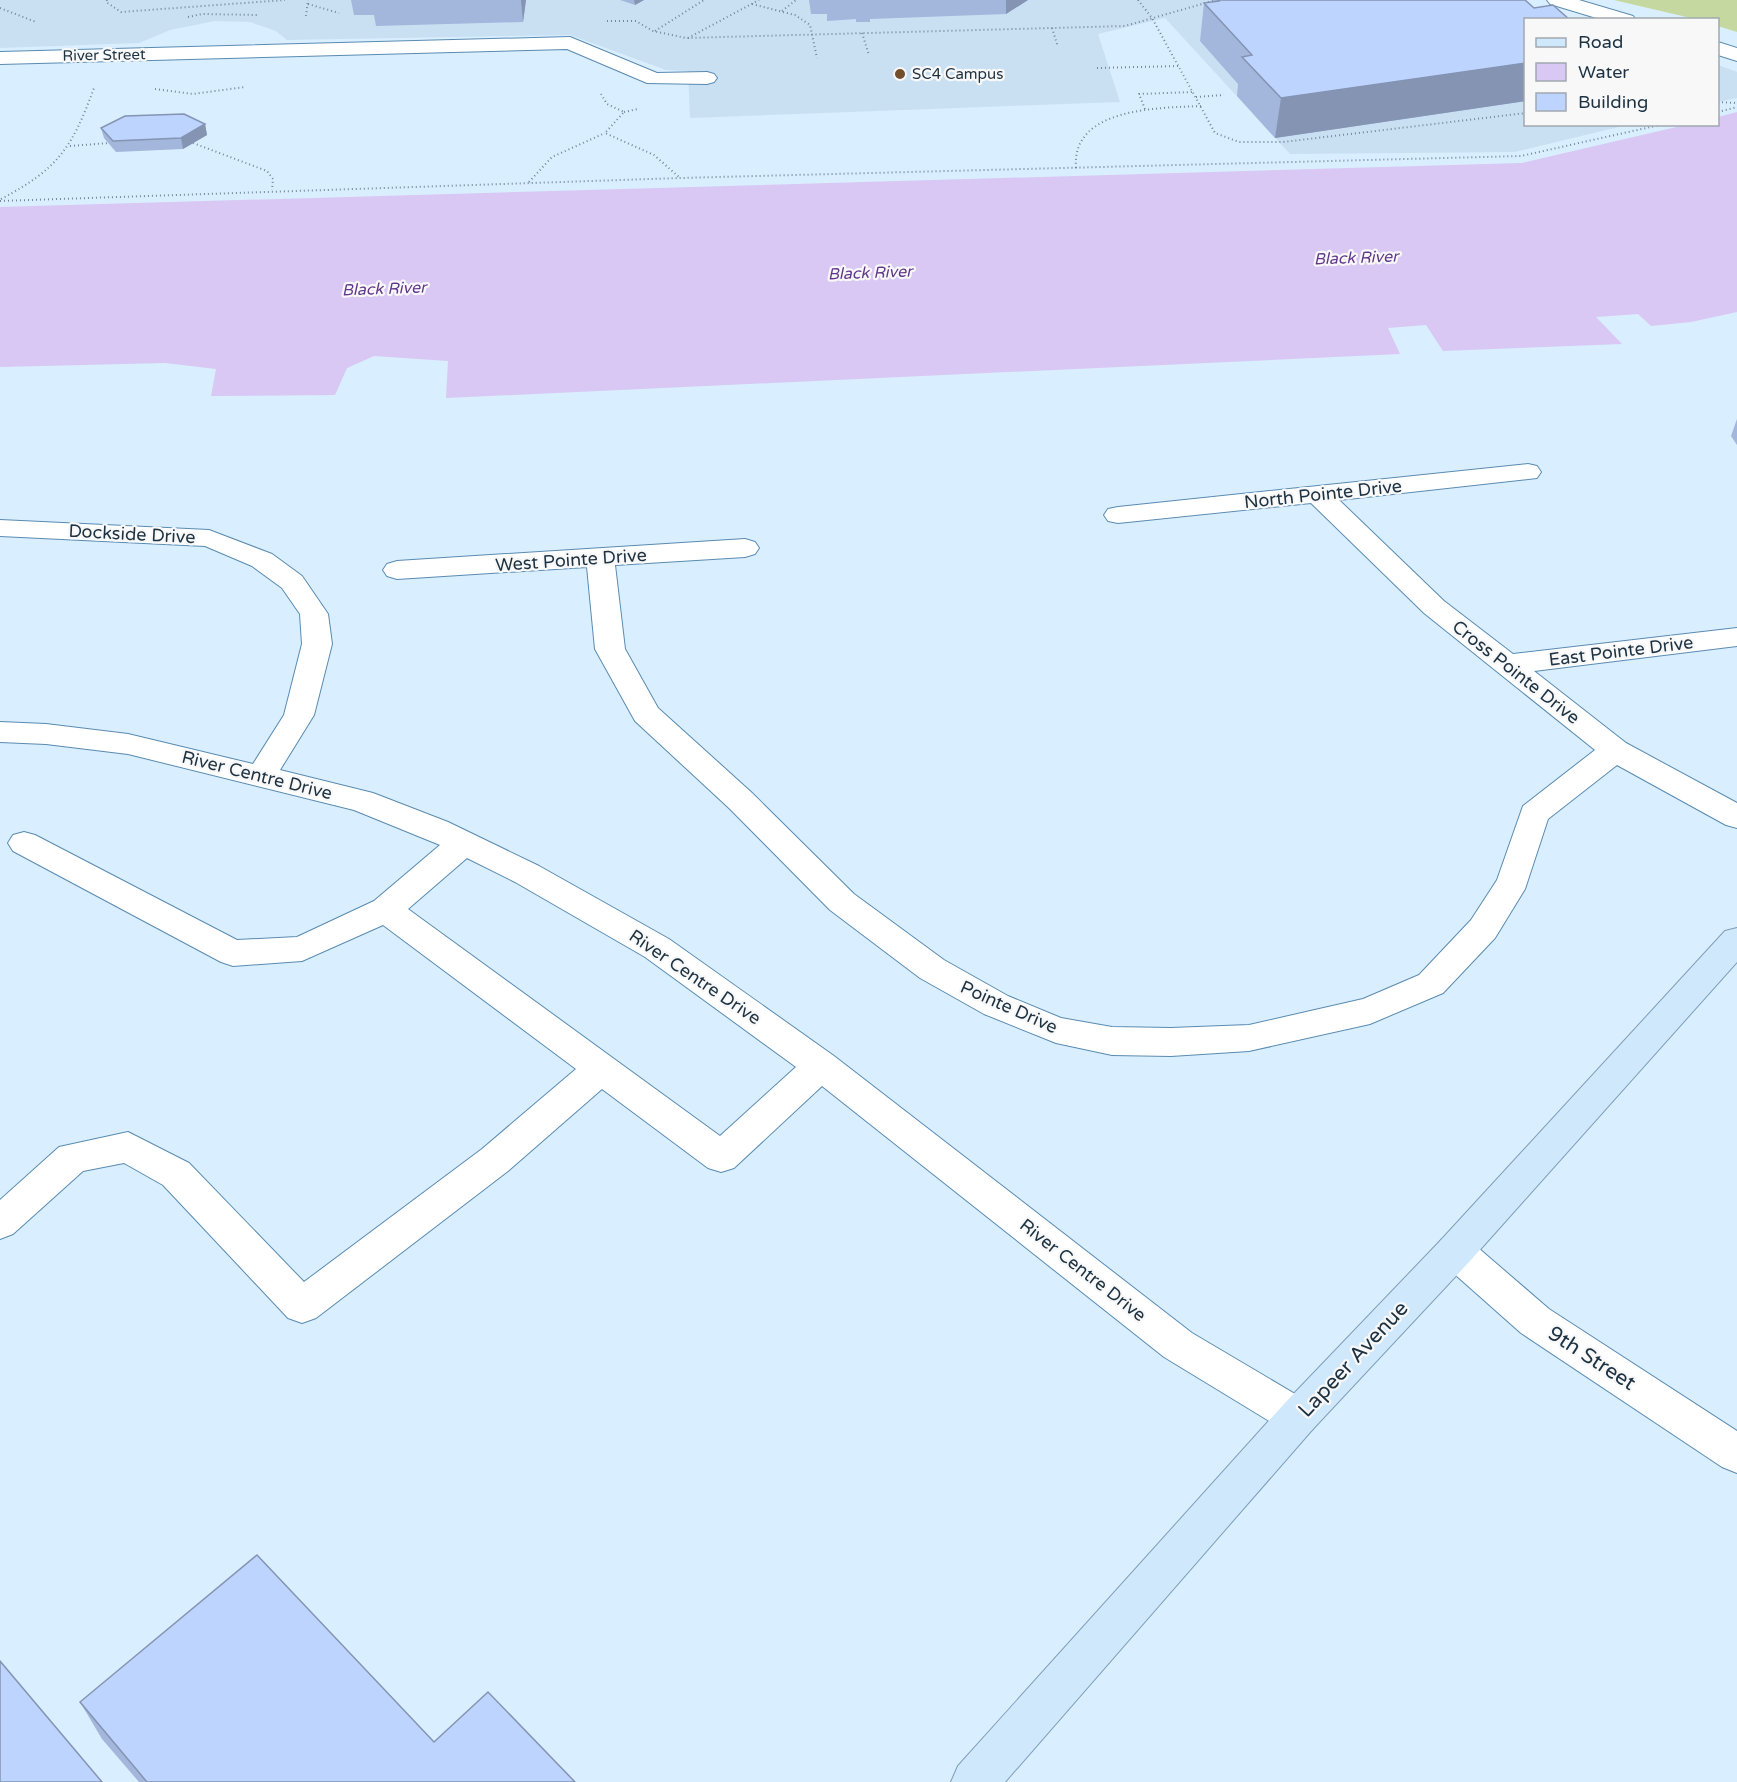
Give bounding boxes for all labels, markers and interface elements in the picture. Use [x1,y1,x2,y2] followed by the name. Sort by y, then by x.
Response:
[1524,18,1719,126] legend
[1578,31,1623,53] text: Road
[62,45,146,65] street label: River Street
[1578,61,1629,83] text: Water
[912,65,1003,83] place label: SC4 Campus
[893,67,907,81] marker: SC4 Campus
[1578,91,1648,113] text: Building
[1314,246,1400,269] water label: Black River
[828,261,914,284] water label: Black River
[342,277,428,300] water label: Black River
[1243,475,1403,513] street label: North Pointe Drive
[68,520,196,548] street label: Dockside Drive
[495,544,647,576] street label: West Pointe Drive
[1448,615,1584,729] street label: Cross Pointe Drive
[1547,631,1695,671] street label: East Pointe Drive
[179,746,335,804] street label: River Centre Drive
[625,925,765,1029] street label: River Centre Drive
[957,976,1061,1038] street label: Pointe Drive
[1015,1214,1151,1326] street label: River Centre Drive
[1293,1296,1414,1423] street label: Lapeer Avenue
[1543,1321,1640,1396] street label: 9th Street

